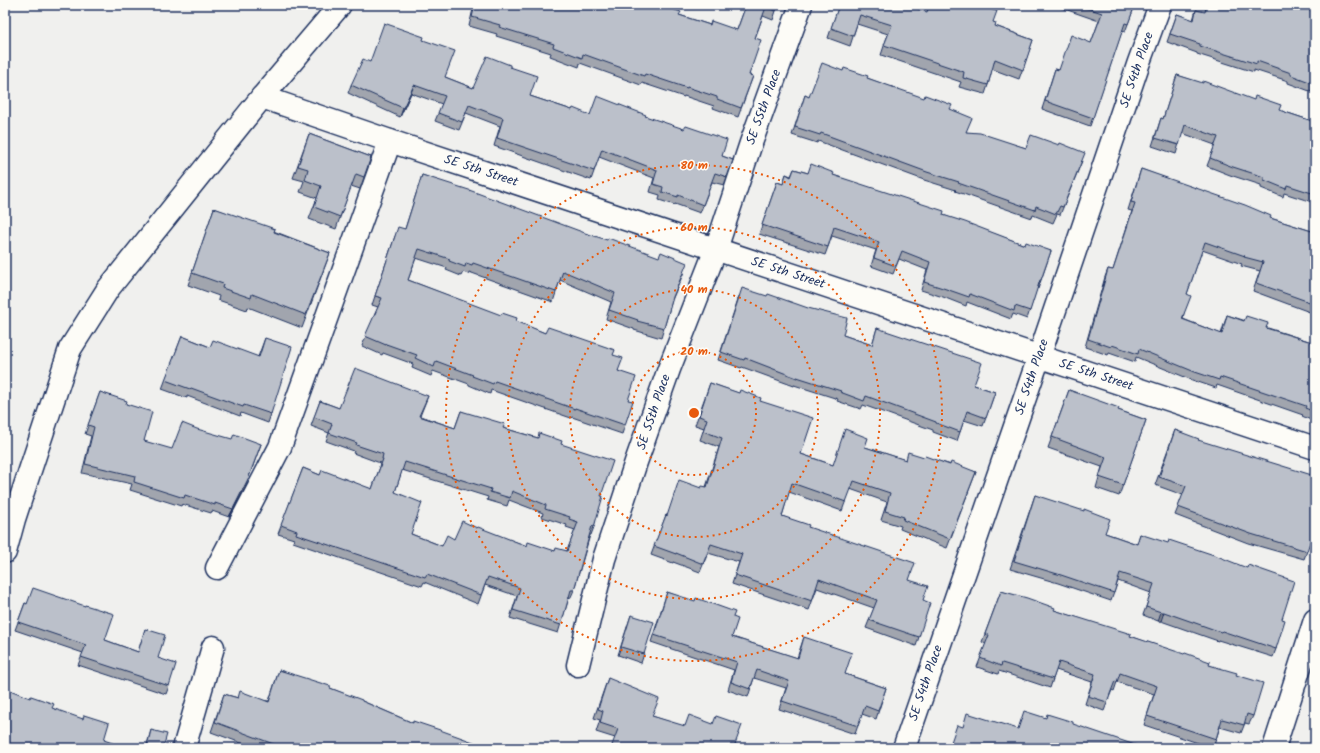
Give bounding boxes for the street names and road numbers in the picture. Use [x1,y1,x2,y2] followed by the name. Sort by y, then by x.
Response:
[1114,29,1160,111] street label: SE 54th Place
[741,66,787,148] street label: SE 55th Place
[441,149,522,193] street label: SE 5th Street
[748,251,829,295] street label: SE 5th Street
[1009,336,1055,418] street label: SE 54th Place
[1056,353,1137,397] street label: SE 5th Street
[631,371,677,453] street label: SE 55th Place
[903,642,949,724] street label: SE 54th Place

